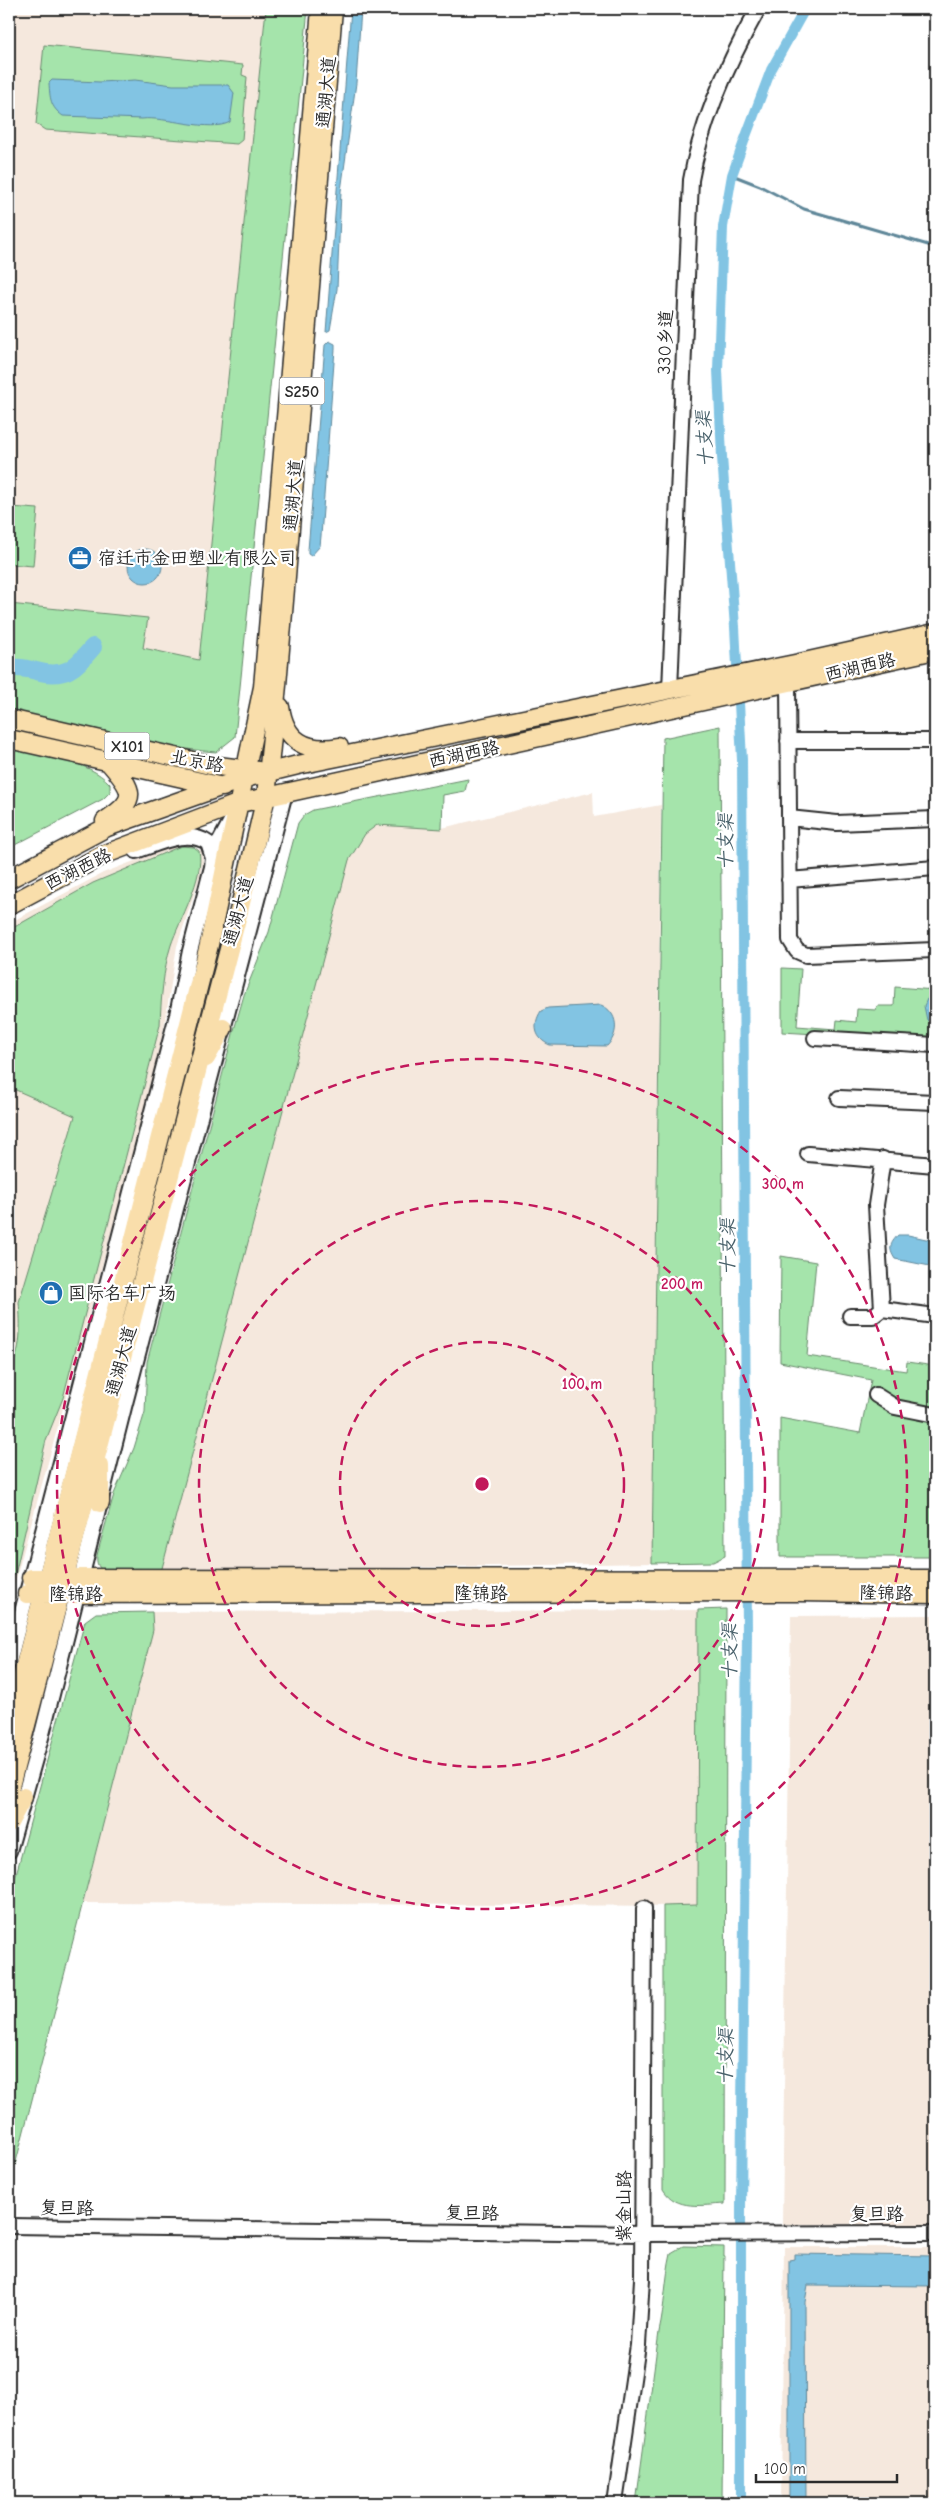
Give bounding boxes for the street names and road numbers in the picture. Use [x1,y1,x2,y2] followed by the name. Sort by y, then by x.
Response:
[313,55,340,129] street label: 通湖大道
[654,309,677,375] street label: 330乡道
[280,378,324,404] road number: S250
[280,458,307,532] street label: 通湖大道
[823,649,898,686] street label: 西湖西路
[104,732,150,759] road number: X101
[427,737,502,772] street label: 西湖西路
[168,746,225,777] street label: 北京路
[41,844,115,895] street label: 西湖西路
[219,874,258,949] street label: 通湖大道
[102,1324,141,1399] street label: 通湖大道
[454,1583,508,1604] street label: 隆锦路
[859,1583,913,1604] street label: 隆锦路
[49,1584,103,1605] street label: 隆锦路
[614,2170,635,2242] street label: 紫金山路
[40,2198,94,2219] street label: 复旦路
[445,2203,499,2224] street label: 复旦路
[850,2204,904,2225] street label: 复旦路

